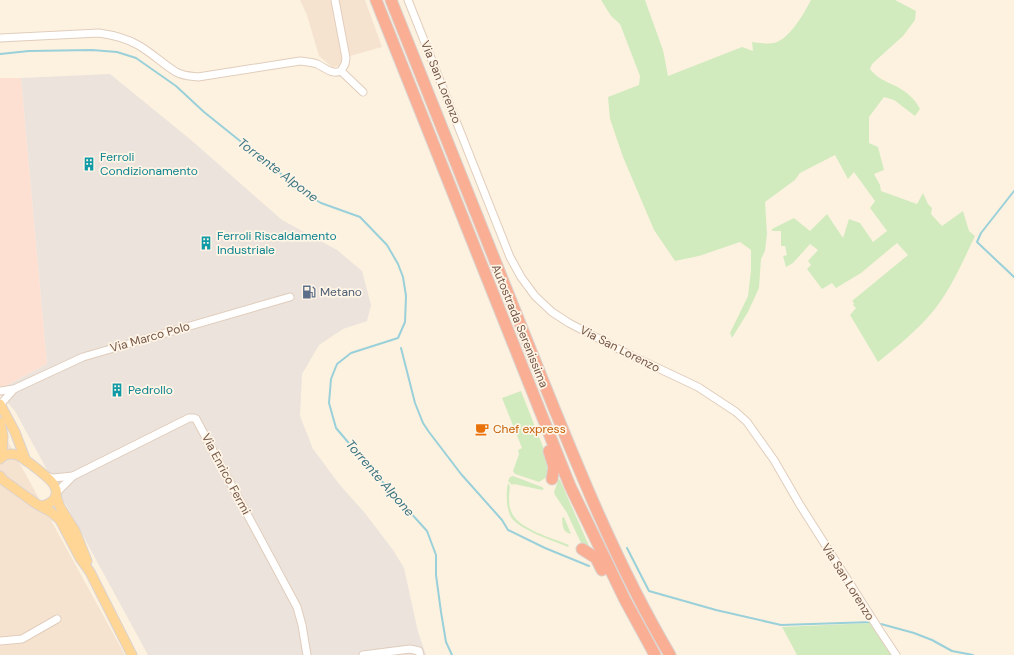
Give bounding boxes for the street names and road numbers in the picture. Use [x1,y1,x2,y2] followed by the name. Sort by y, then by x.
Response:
[417,38,465,126] street label: Via San Lorenzo
[488,262,552,390] street label: Autostrada Serenissima
[108,318,192,356] street label: Via Marco Polo
[577,322,663,376] street label: Via San Lorenzo
[198,431,254,517] street label: Via Enrico Fermi
[818,540,878,624] street label: Via San Lorenzo

